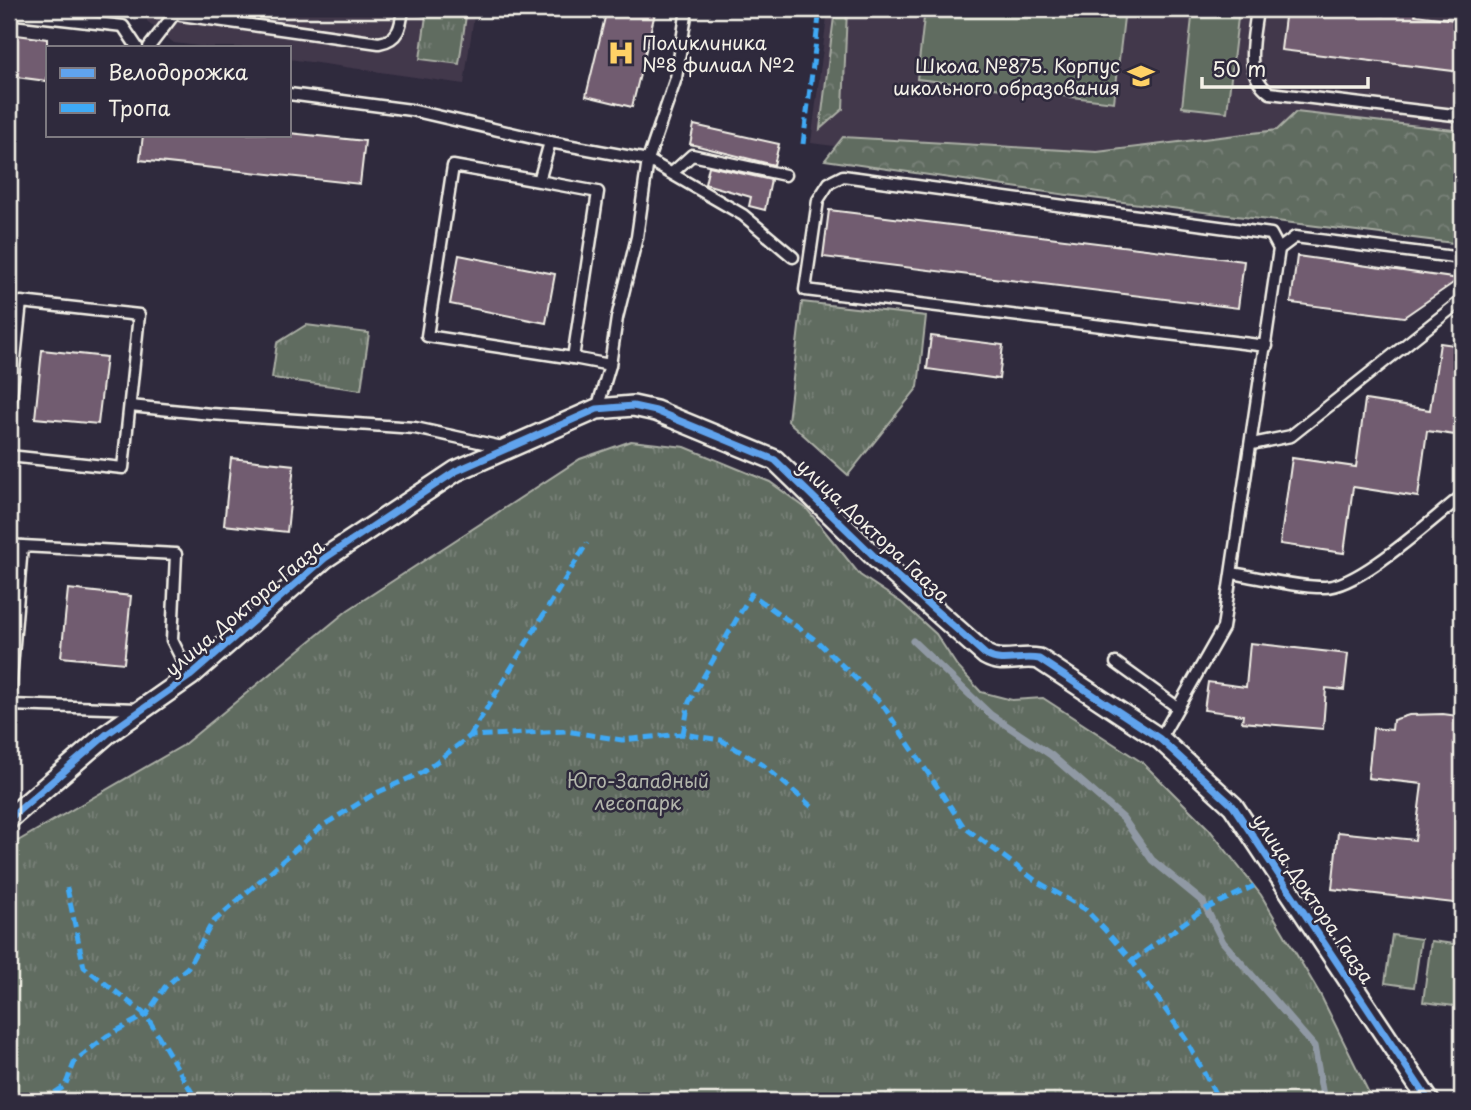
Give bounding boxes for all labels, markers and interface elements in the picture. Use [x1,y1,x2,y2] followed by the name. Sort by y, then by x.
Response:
[642,28,795,78] place label: Поликлиника №8 филиал №2
[606,38,636,68] hospital icon: Поликлиника №8 филиал №2
[46,46,290,136] legend
[1202,46,1368,90] scale bar
[893,51,1120,101] place label: Школа №875. Корпус школьного образования
[1212,52,1266,84] text: 50 m
[108,55,249,87] text: Велодорожка
[1126,61,1156,91] school or university icon: Школа №875. Корпус школьного образования
[108,91,170,123] text: Тропа
[791,452,957,609] street label: улица Доктора Гааза
[158,532,330,682] street label: улица Доктора Гааза
[567,766,709,816] park label: Юго-Западный лесопарк
[1246,807,1382,989] street label: улица Доктора Гааза

